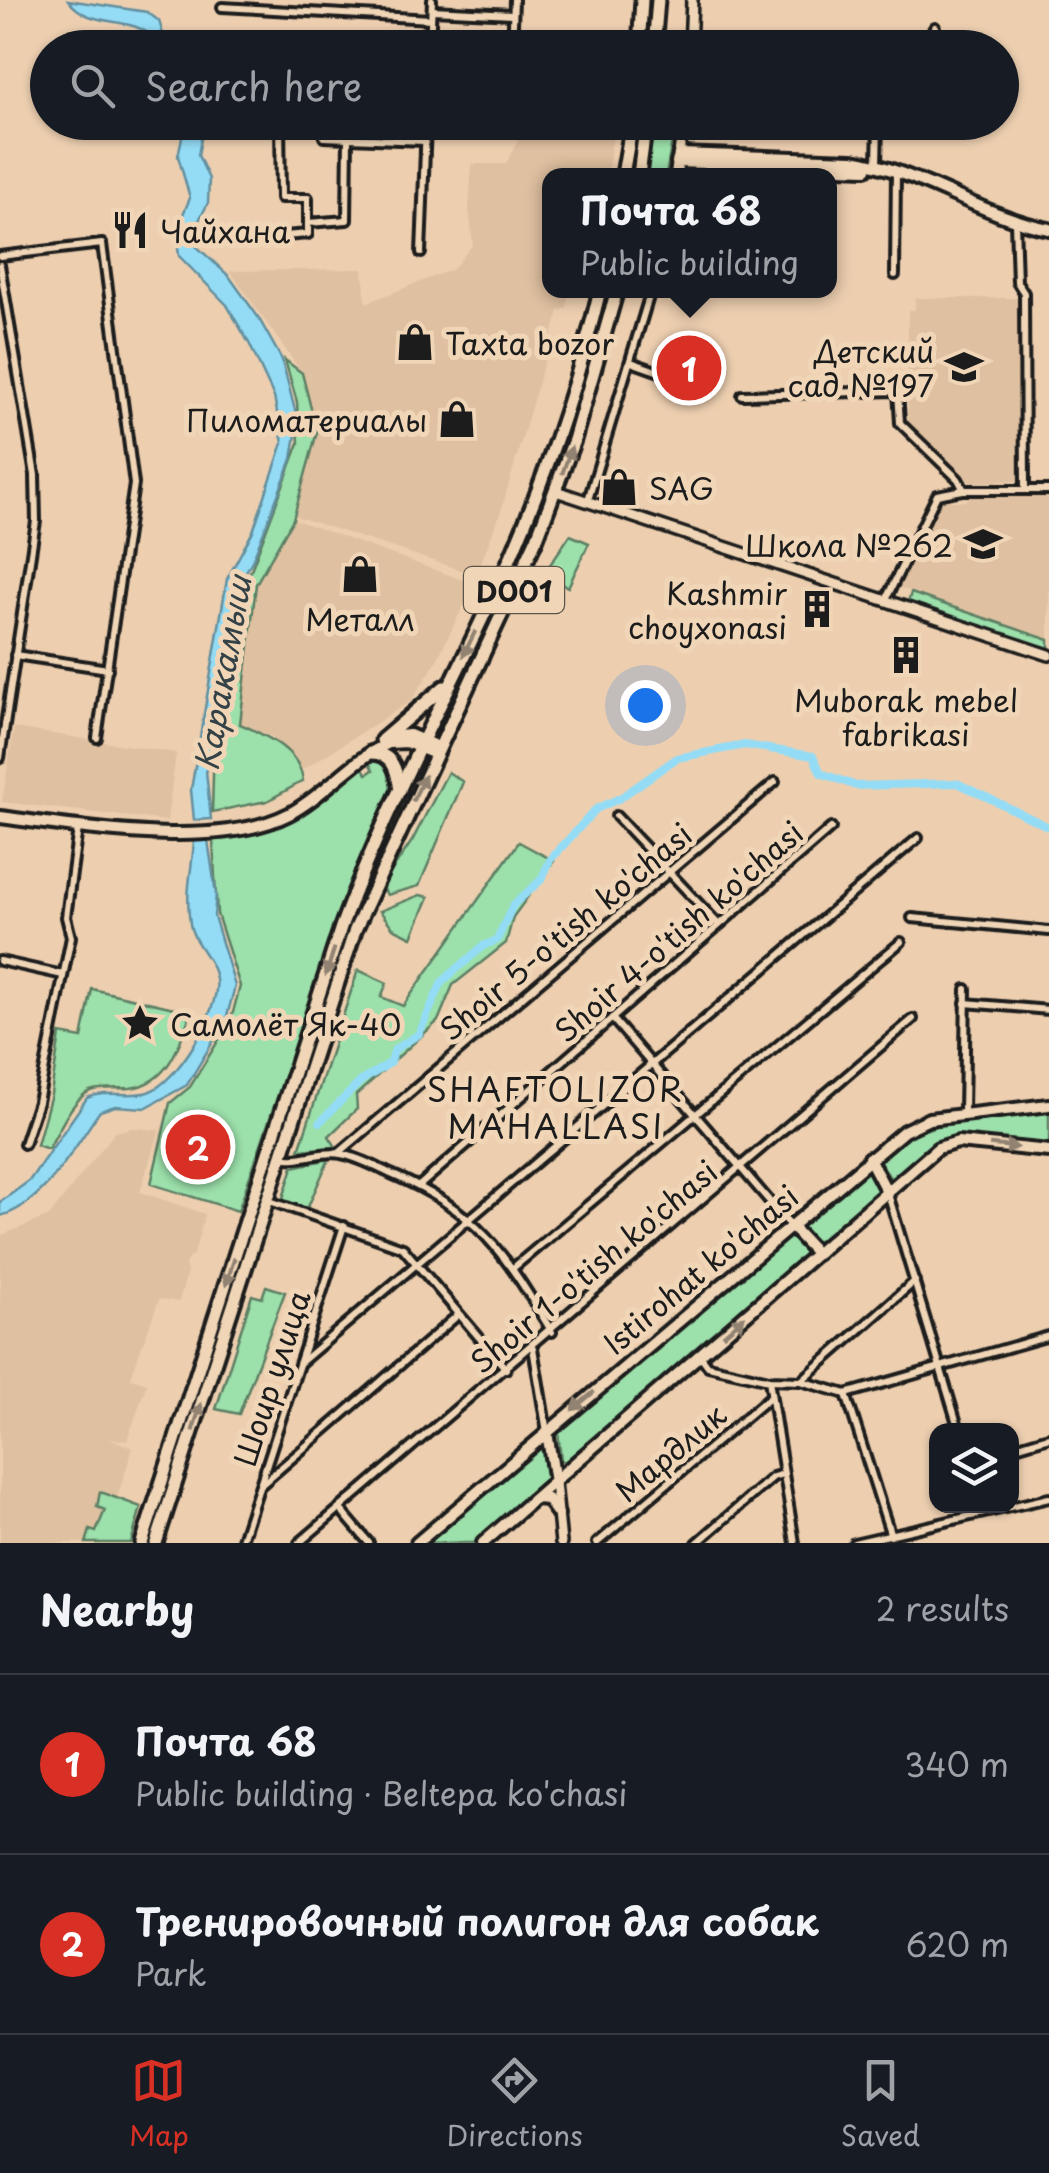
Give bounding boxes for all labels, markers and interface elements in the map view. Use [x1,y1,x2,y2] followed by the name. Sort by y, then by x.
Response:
[30,30,1019,140] search box
[145,57,362,114] text: Search here
[65,58,120,113] icon: search
[542,168,837,298] popup
[580,181,762,238] text: Почта 68
[160,208,290,253] place label: Чайхана
[109,209,151,251] restaurant icon: Чайхана
[580,238,799,286] text: Public building
[445,320,614,365] place label: Taxta bozor
[394,321,436,363] shop icon: Taxta bozor
[788,328,934,407] place label: Детский сад №197
[656,330,722,406] pin: 1
[943,346,985,388] school or university icon: Детский сад №197
[186,397,427,442] place label: Пиломатериалы
[436,398,478,440] shop icon: Пиломатериалы
[560,445,575,475] one-way arrow
[649,465,714,510] place label: SAG
[598,466,640,508] shop icon: SAG
[745,522,953,567] place label: Школа №262
[962,523,1004,565] school or university icon: Школа №262
[339,553,381,595] shop icon: Металл
[464,567,564,613] road number: D001
[181,570,263,774] water label: Каракамыш
[628,570,787,649] place label: Kashmir choyxonasi
[796,588,838,630] building icon: Kashmir choyxonasi
[305,596,415,641] place label: Металл
[461,630,478,659] one-way arrow
[885,634,927,676] building icon: Muborak mebel fabrikasi
[794,677,1018,756] place label: Muborak mebel fabrikasi
[620,680,671,731] your location
[410,773,427,802] one-way arrow
[544,810,812,1052] street label: Shoir 4-o'tish ko'chasi
[429,812,701,1050] street label: Shoir 5-o'tish ko'chasi
[321,948,336,978] one-way arrow
[170,1001,401,1046] place label: Самолёт Як-40
[119,1002,161,1044] place icon: Самолёт Як-40
[427,1065,685,1150] district label: SHAFTOLIZOR MAHALLASI
[166,1110,230,1184] pin: 2
[988,1139,1020,1155] one-way arrow
[460,1149,726,1383] street label: Shoir 1-o'tish ko'chasi
[593,1174,807,1364] street label: Istirohat ko'chasi
[222,1257,237,1287] one-way arrow
[221,1284,321,1472] street label: Шоир улица
[721,1315,746,1337] one-way arrow
[571,1390,596,1412] one-way arrow
[605,1392,735,1512] street label: Мардлик
[190,1401,205,1432] one-way arrow
[929,1423,1019,1513] map controls
[929,1423,1019,1513] button: layers
[40,1577,194,1640] text: Nearby
[876,1584,1009,1632] text: 2 results
[135,1712,317,1769] text: Почта 68
[65,1740,80,1788] text: 1
[904,1740,1009,1788] text: 340 m
[135,1769,627,1817] text: Public building · Beltepa ko'chasi
[135,1892,819,1949] text: Тренировочный полигон для собак
[61,1920,84,1968] text: 2
[906,1920,1009,1968] text: 620 m
[135,1949,207,1997] text: Park
[129,2053,189,2156] tab: Map
[447,2053,583,2156] tab: Directions
[841,2053,920,2156] tab: Saved

